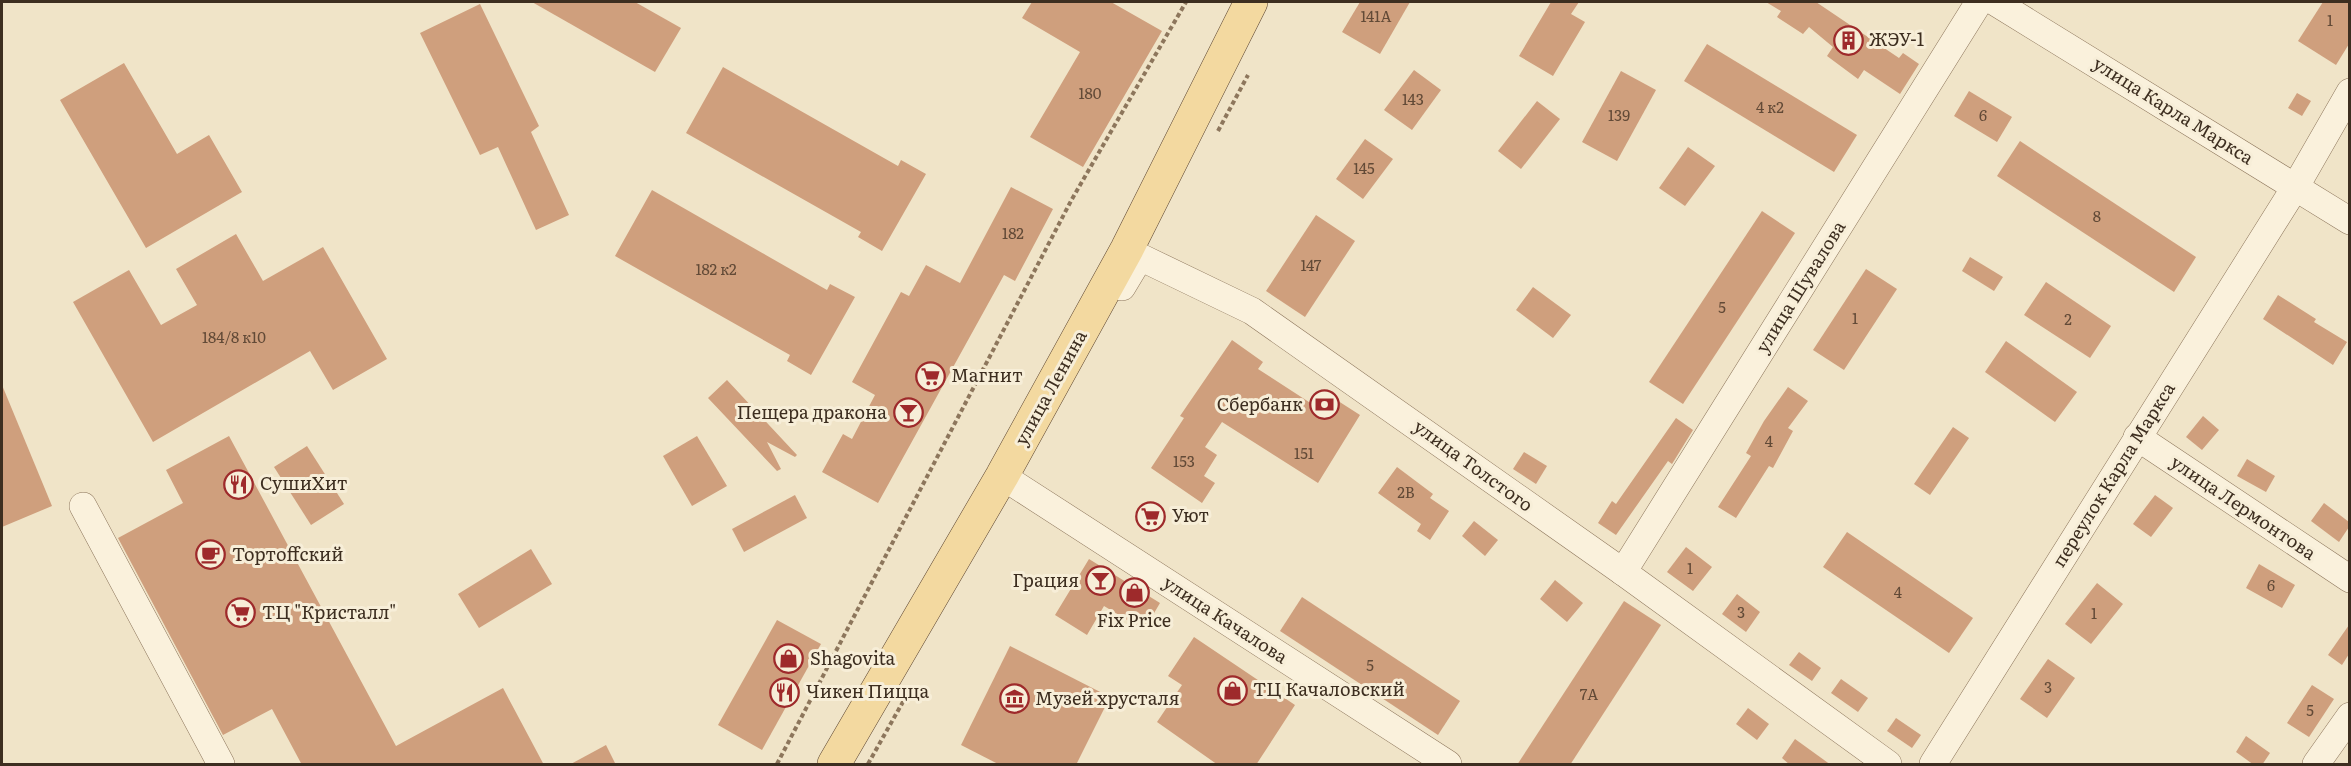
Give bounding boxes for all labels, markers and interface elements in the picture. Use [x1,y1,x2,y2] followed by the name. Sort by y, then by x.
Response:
[1361,4,1391,27] house number: 141А
[2327,8,2333,31] house number: 1
[1832,24,1864,56] building icon: ЖЭУ-1
[1869,25,1924,52] place label: ЖЭУ-1
[2088,49,2260,170] street label: улица Карла Маркса
[1078,81,1102,104] house number: 180
[1402,87,1424,110] house number: 143
[1756,95,1784,118] house number: 4 к2
[1608,103,1630,126] house number: 139
[1979,103,1987,126] house number: 6
[1353,156,1375,179] house number: 145
[2093,204,2101,227] house number: 8
[1748,215,1851,358] street label: улица Шувалова
[1002,221,1024,244] house number: 182
[1301,253,1322,276] house number: 147
[695,257,737,280] house number: 182 к2
[1718,295,1726,318] house number: 5
[1852,306,1858,329] house number: 1
[2064,307,2072,330] house number: 2
[1007,324,1093,450] street label: улица Ленина
[202,325,266,348] house number: 184/8 к10
[914,360,946,392] supermarket icon: Магнит
[951,361,1023,388] place label: Магнит
[2045,376,2181,572] street label: переулок Карла Маркса
[1308,389,1340,421] bank icon: Сбербанк
[1217,390,1303,417] place label: Сбербанк
[892,397,924,429] bar icon: Пещера дракона
[737,398,887,425] place label: Пещера дракона
[1409,412,1539,517] street label: улица Толстого
[1765,429,1773,452] house number: 4
[1294,441,1314,464] house number: 151
[2166,448,2322,566] street label: улица Лермонтова
[1173,449,1195,472] house number: 153
[223,468,255,500] restaurant icon: СушиХит
[260,469,347,496] place label: СушиХит
[1397,480,1415,503] house number: 2В
[1135,500,1167,532] supermarket icon: Уют
[1172,501,1209,528] place label: Уют
[195,539,227,571] cafe icon: Тортоffский
[232,540,344,567] place label: Тортоffский
[1687,556,1693,579] house number: 1
[1084,565,1116,597] bar icon: Грация
[1013,566,1079,593] place label: Грация
[1158,568,1294,669] street label: улица Качалова
[2267,573,2275,596] house number: 6
[1118,576,1150,608] shop icon: Fix Price
[1894,580,1902,603] house number: 4
[225,597,257,629] supermarket icon: ТЦ "Кристалл"
[262,598,396,625] place label: ТЦ "Кристалл"
[1737,600,1745,623] house number: 3
[2091,601,2097,624] house number: 1
[1097,606,1171,633] place label: Fix Price
[773,643,805,675] shop icon: Shagovita
[810,644,896,671] place label: Shagovita
[1366,653,1374,676] house number: 5
[1216,674,1248,706] shop icon: ТЦ Качаловский
[1253,675,1405,702] place label: ТЦ Качаловский
[2044,675,2052,698] house number: 3
[769,676,801,708] restaurant icon: Чикен Пицца
[806,677,929,704] place label: Чикен Пицца
[1580,682,1598,705] house number: 7А
[998,683,1030,715] museum icon: Музей хрусталя
[1035,684,1180,711] place label: Музей хрусталя
[2306,698,2314,721] house number: 5

